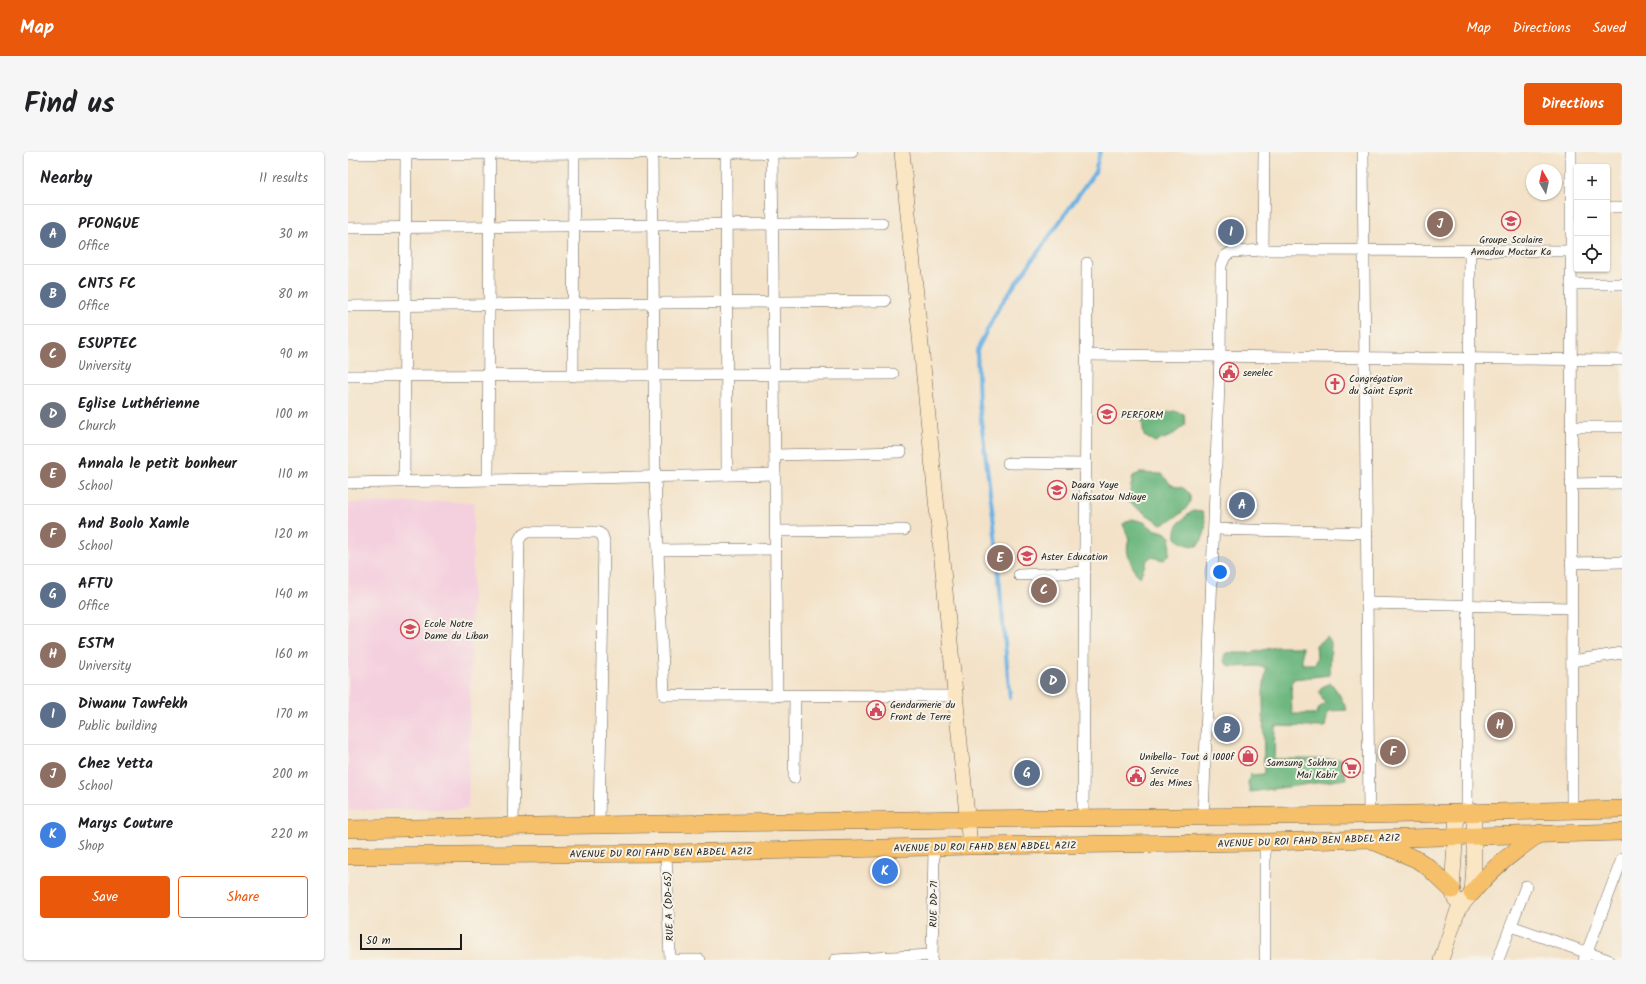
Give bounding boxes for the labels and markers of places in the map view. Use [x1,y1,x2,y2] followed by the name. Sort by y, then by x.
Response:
[1427,209,1453,239] pin: J
[1500,210,1522,232] school or university icon: Groupe Scolaire Amadou Moctar Ka
[1218,217,1244,247] pin: I
[1471,232,1552,260] place label: Groupe Scolaire Amadou Moctar Ka
[1218,361,1240,383] public building icon: senelec
[1243,365,1274,381] place label: senelec
[1349,371,1413,399] place label: Congrégation du Saint Esprit
[1324,373,1346,395] church icon: Congrégation du Saint Esprit
[1096,403,1118,425] school or university icon: PERFORM
[1121,407,1163,423] place label: PERFORM
[1071,477,1147,505] place label: Daara Yaye Nafissatou Ndiaye
[1046,479,1068,501] school or university icon: Daara Yaye Nafissatou Ndiaye
[1229,490,1255,520] pin: A
[987,543,1013,573] pin: E
[1016,545,1038,567] school or university icon: Aster Education
[1041,549,1108,565] place label: Aster Education
[1031,575,1057,605] pin: C
[424,616,489,644] place label: Ecole Notre Dame du Liban
[399,618,421,640] school or university icon: Ecole Notre Dame du Liban
[1040,666,1066,696] pin: D
[890,697,956,725] place label: Gendarmerie du Front de Terre
[865,699,887,721] public building icon: Gendarmerie du Front de Terre
[1487,710,1513,740] pin: H
[1214,714,1240,744] pin: B
[1380,737,1406,767] pin: F
[1237,745,1259,767] shop icon: Unibella- Tout à 1000f
[1139,749,1235,765] place label: Unibella- Tout à 1000f
[1266,755,1338,783] place label: Samsung Sokhna Mai Kabir
[1340,757,1362,779] supermarket icon: Samsung Sokhna Mai Kabir
[1014,758,1040,788] pin: G
[1150,763,1193,791] place label: Service des Mines
[1125,765,1147,787] public building icon: Service des Mines
[872,856,898,886] pin: K

